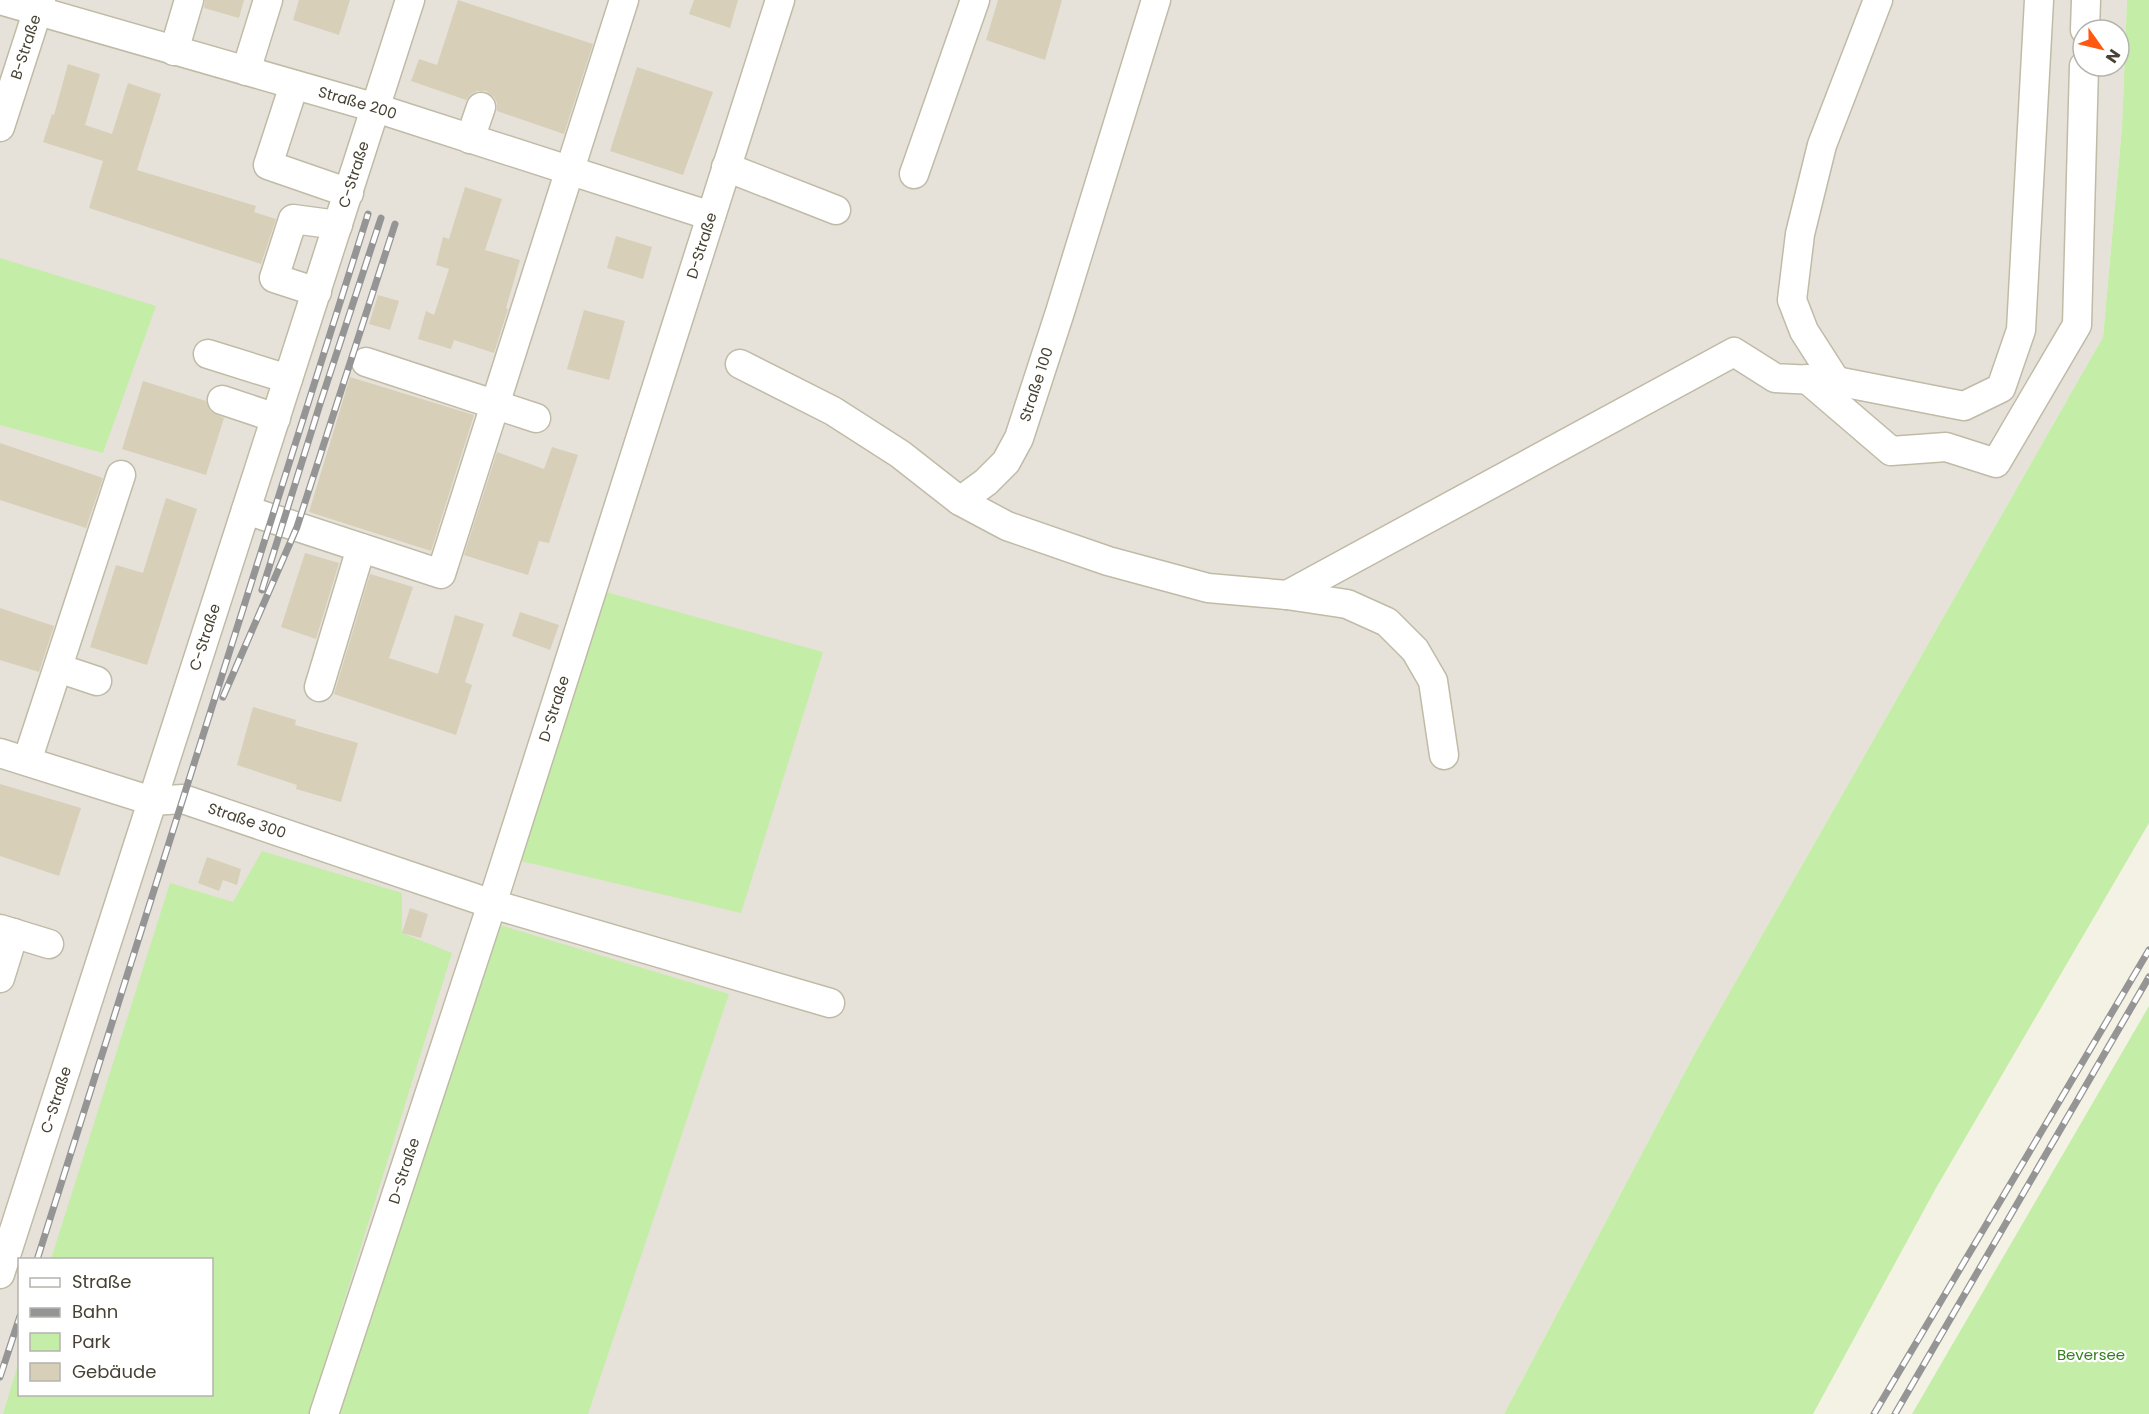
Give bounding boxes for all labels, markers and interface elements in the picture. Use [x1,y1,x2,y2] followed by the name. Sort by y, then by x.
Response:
[5,12,46,82] street label: B-Straße
[2071,18,2131,78] north arrow
[2100,45,2126,68] text: N
[316,81,400,124] street label: Straße 200
[333,138,374,211] street label: C-Straße
[681,210,722,281] street label: D-Straße
[1014,344,1058,424] street label: Straße 100
[184,601,225,673] street label: C-Straße
[533,673,574,744] street label: D-Straße
[205,797,289,843] street label: Straße 300
[35,1063,76,1136] street label: C-Straße
[383,1135,424,1206] street label: D-Straße
[18,1258,213,1396] legend
[72,1269,131,1294] text: Straße
[72,1299,118,1324] text: Bahn
[72,1329,111,1354] text: Park
[2057,1344,2125,1365] park label: Beversee
[72,1359,156,1384] text: Gebäude

